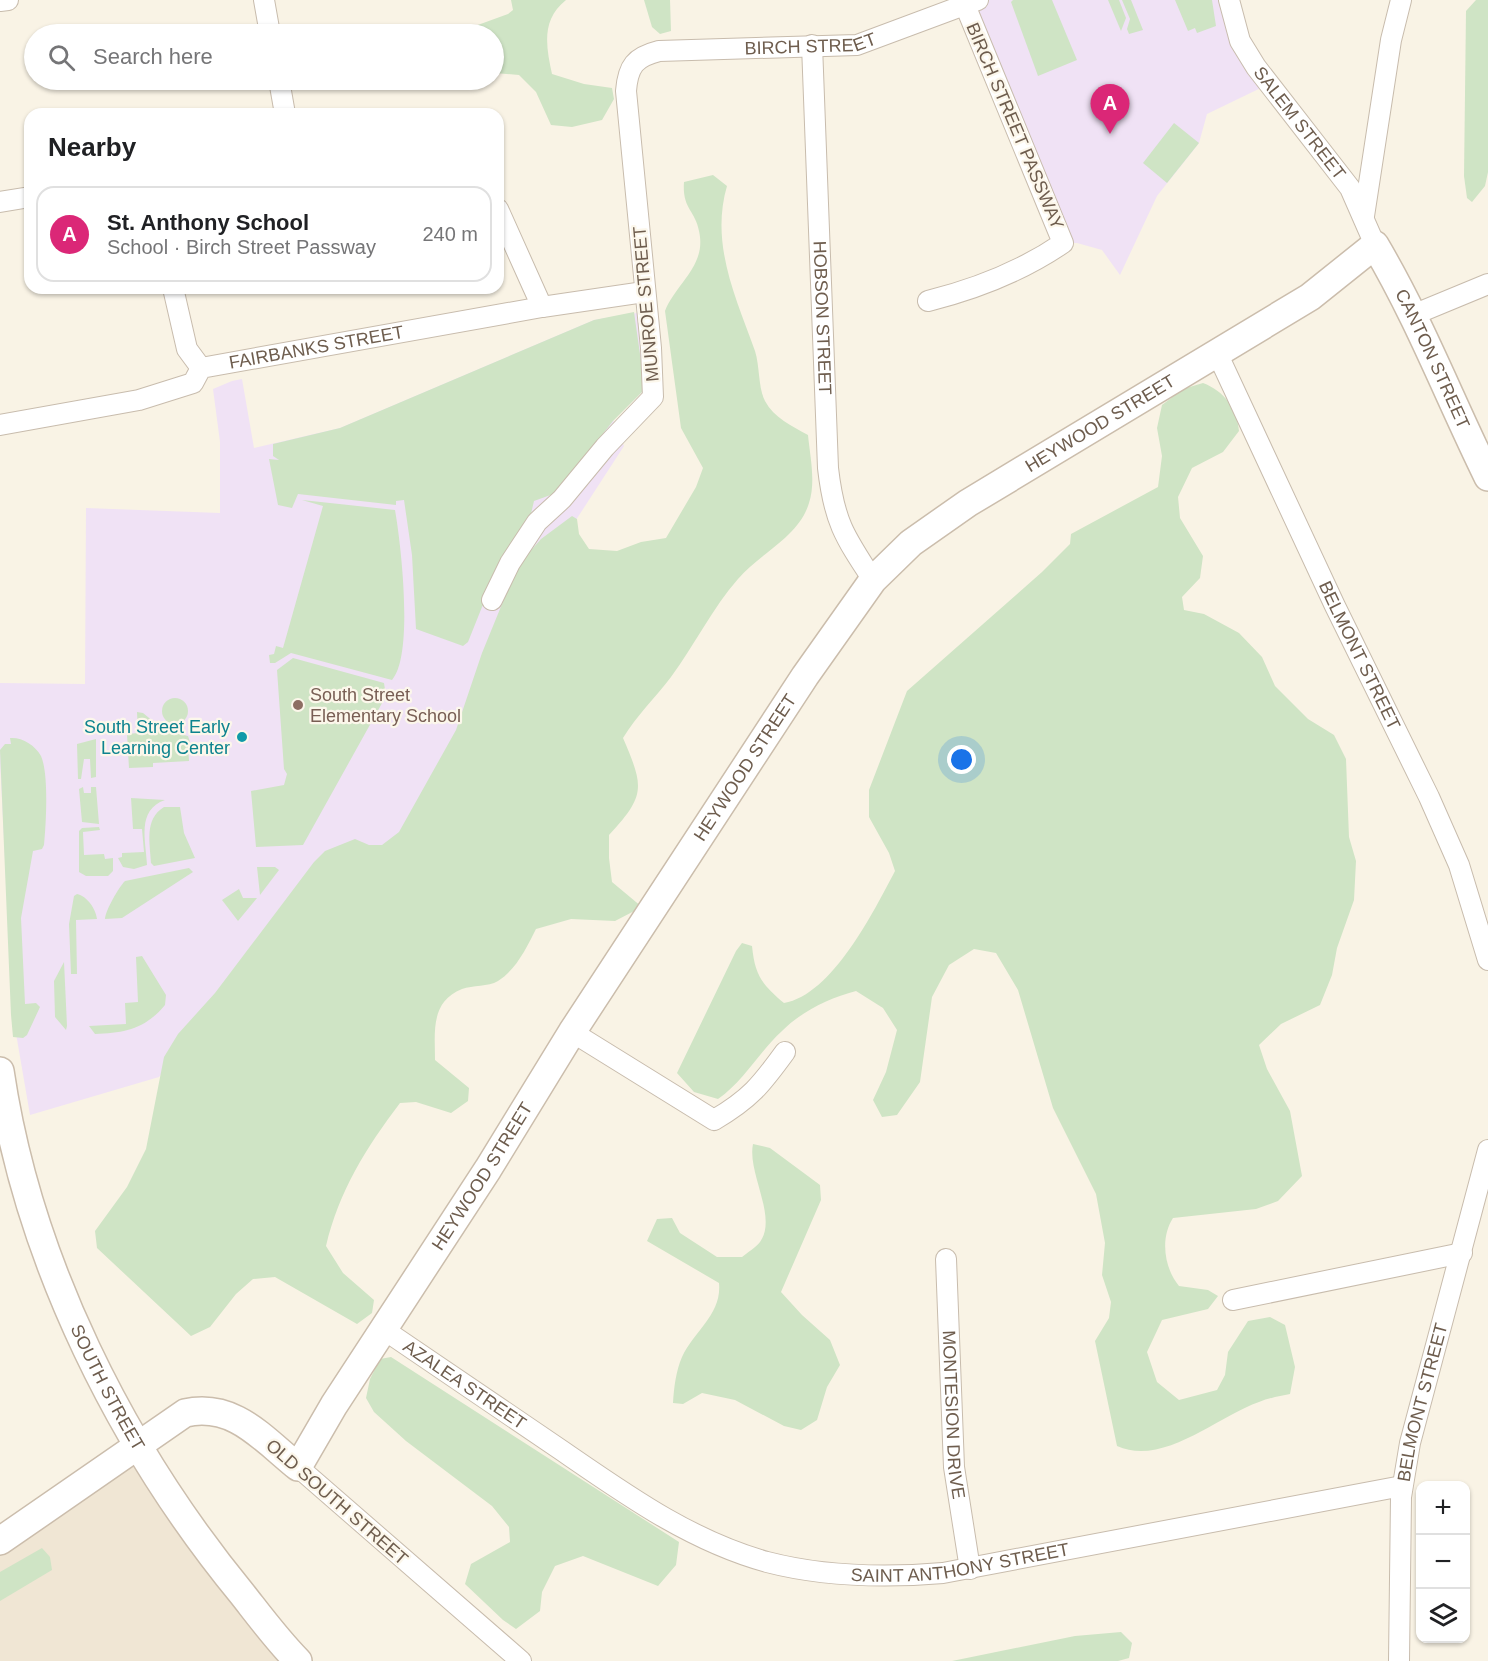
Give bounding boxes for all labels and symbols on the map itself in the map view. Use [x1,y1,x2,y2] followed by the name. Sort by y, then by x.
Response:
[962,20,1068,232] street label: BIRCH STREET PASSWAY
[744,29,879,58] street label: BIRCH STREET
[1250,63,1350,183] street label: SALEM STREET
[1090,84,1130,134] pin: A
[629,225,663,383] street label: MUNROE STREET
[809,240,835,395] street label: HOBSON STREET
[1391,286,1474,432] street label: CANTON STREET
[227,322,405,373] street label: FAIRBANKS STREET
[1022,371,1179,476] street label: HEYWOOD STREET
[1315,578,1404,733] street label: BELMONT STREET
[310,685,461,726] place label: South Street Elementary School
[690,691,800,845] street label: HEYWOOD STREET
[291,698,305,712] marker: South Street Elementary School
[84,717,230,758] place label: South Street Early Learning Center
[235,730,249,744] marker: South Street Early Learning Center
[947,745,976,774] your location
[428,1099,536,1254] street label: HEYWOOD STREET
[67,1321,149,1454] street label: SOUTH STREET
[1394,1321,1451,1483] street label: BELMONT STREET
[939,1330,969,1501] street label: MONTESION DRIVE
[400,1336,530,1434] street label: AZALEA STREET
[262,1435,412,1569] street label: OLD SOUTH STREET
[850,1539,1071,1586] street label: SAINT ANTHONY STREET

